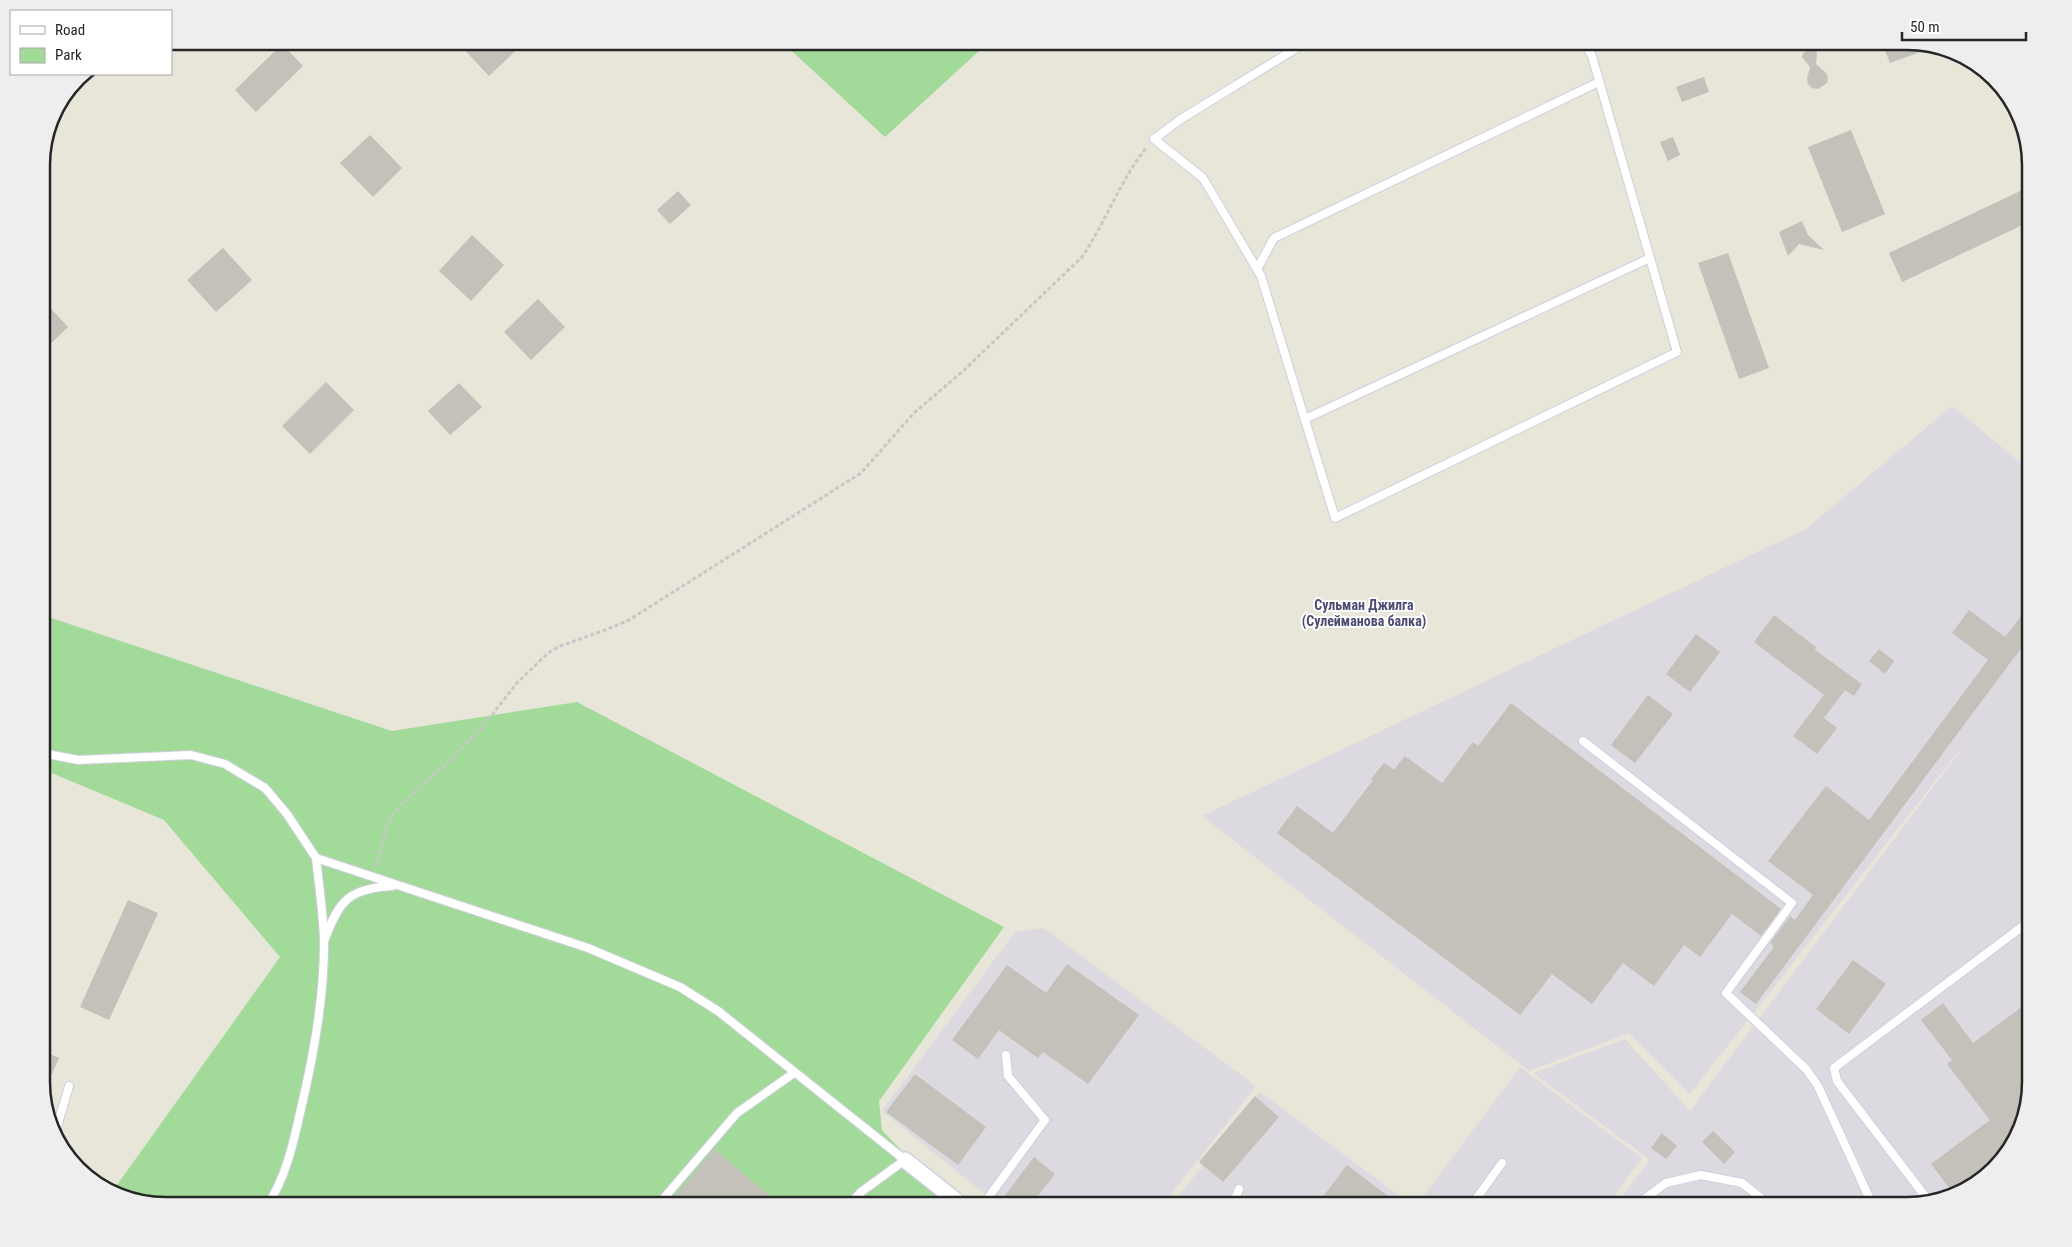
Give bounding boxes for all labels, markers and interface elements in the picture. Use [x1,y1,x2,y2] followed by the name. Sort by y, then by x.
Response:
[10,10,172,75] legend
[1902,10,2026,42] scale bar
[1910,18,1940,36] text: 50 m
[55,21,85,39] text: Road
[55,46,82,64] text: Park
[1302,597,1426,630] district label: Сульман Джилга (Сулейманова балка)

